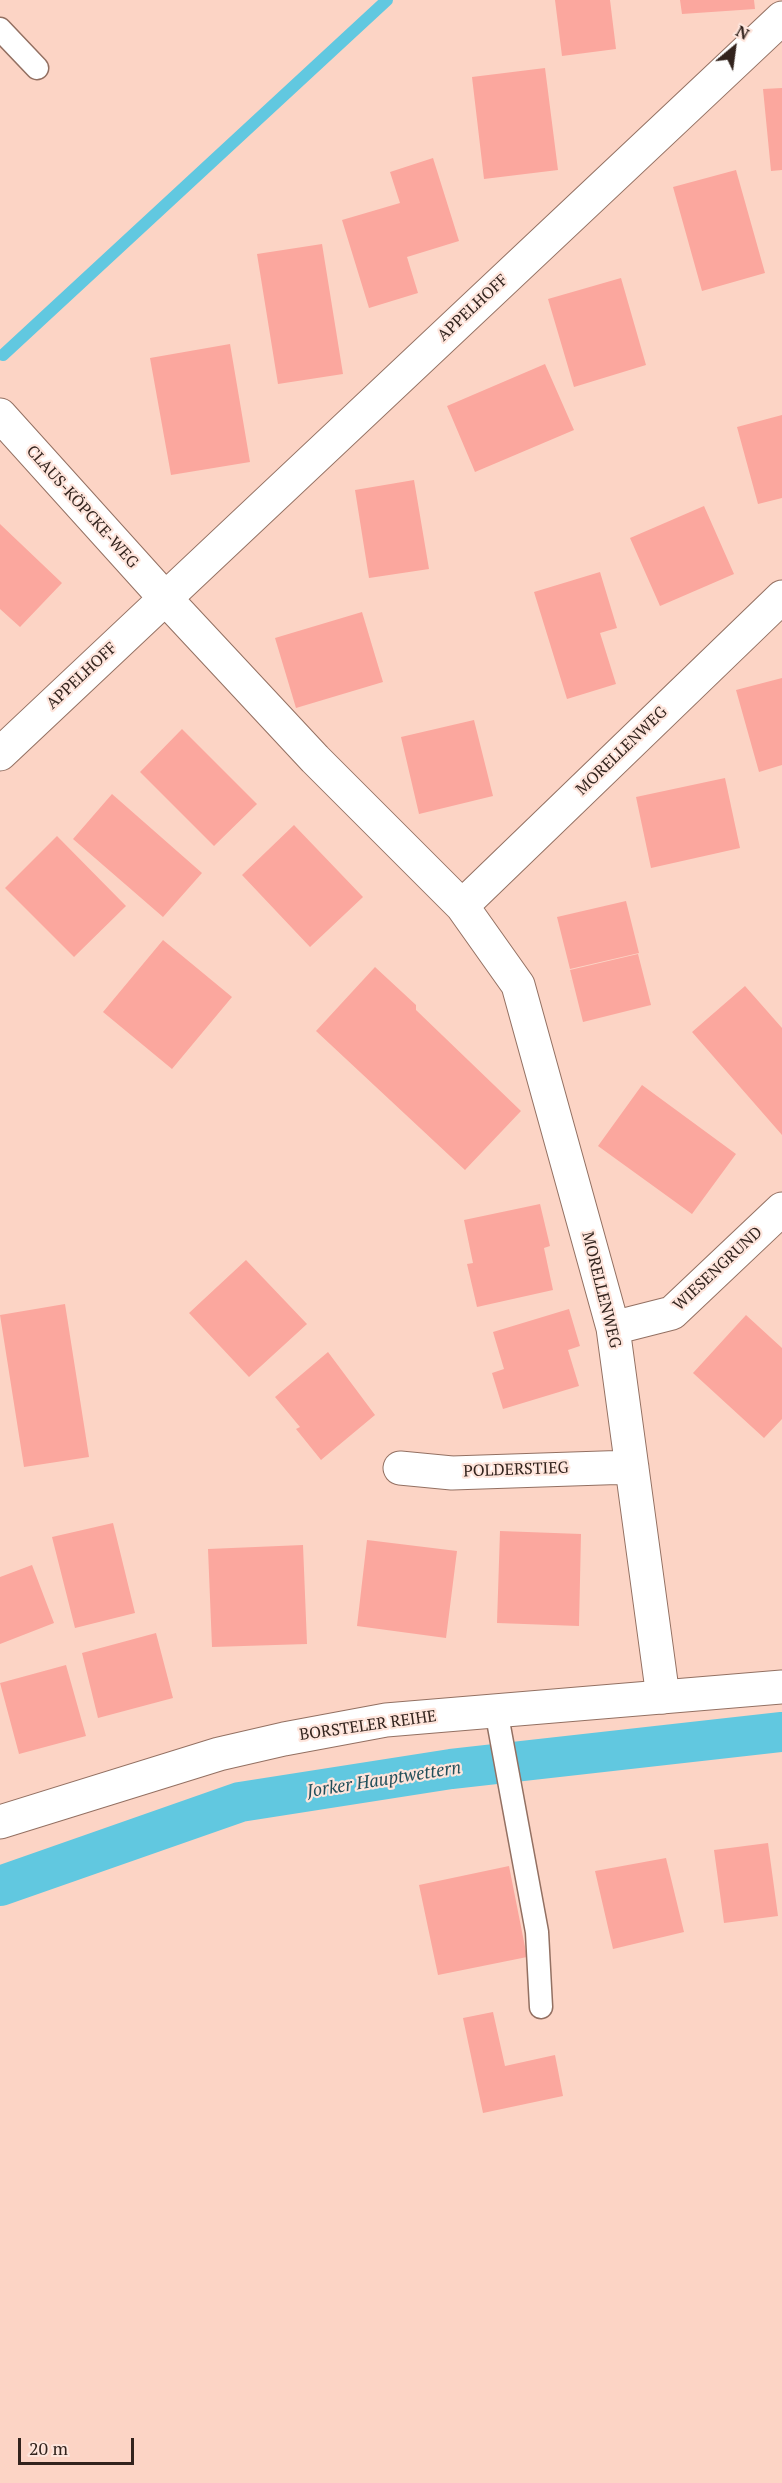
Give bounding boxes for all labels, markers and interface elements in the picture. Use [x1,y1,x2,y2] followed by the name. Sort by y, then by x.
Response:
[704,18,764,78] north arrow
[732,20,753,45] text: N
[434,271,512,345] street label: APPELHOFF
[22,442,142,572] street label: CLAUS-KÖPCKE-WEG
[43,639,121,713] street label: APPELHOFF
[573,703,671,799] street label: MORELLENWEG
[670,1223,766,1315] street label: WIESENGRUND
[577,1230,625,1350] street label: MORELLENWEG
[463,1459,569,1481] street label: POLDERSTIEG
[298,1707,438,1745] street label: BORSTELER REIHE
[305,1757,463,1803] water label: Jorker Hauptwettern
[21,2426,136,2464] scale bar
[29,2436,68,2460] text: 20 m

